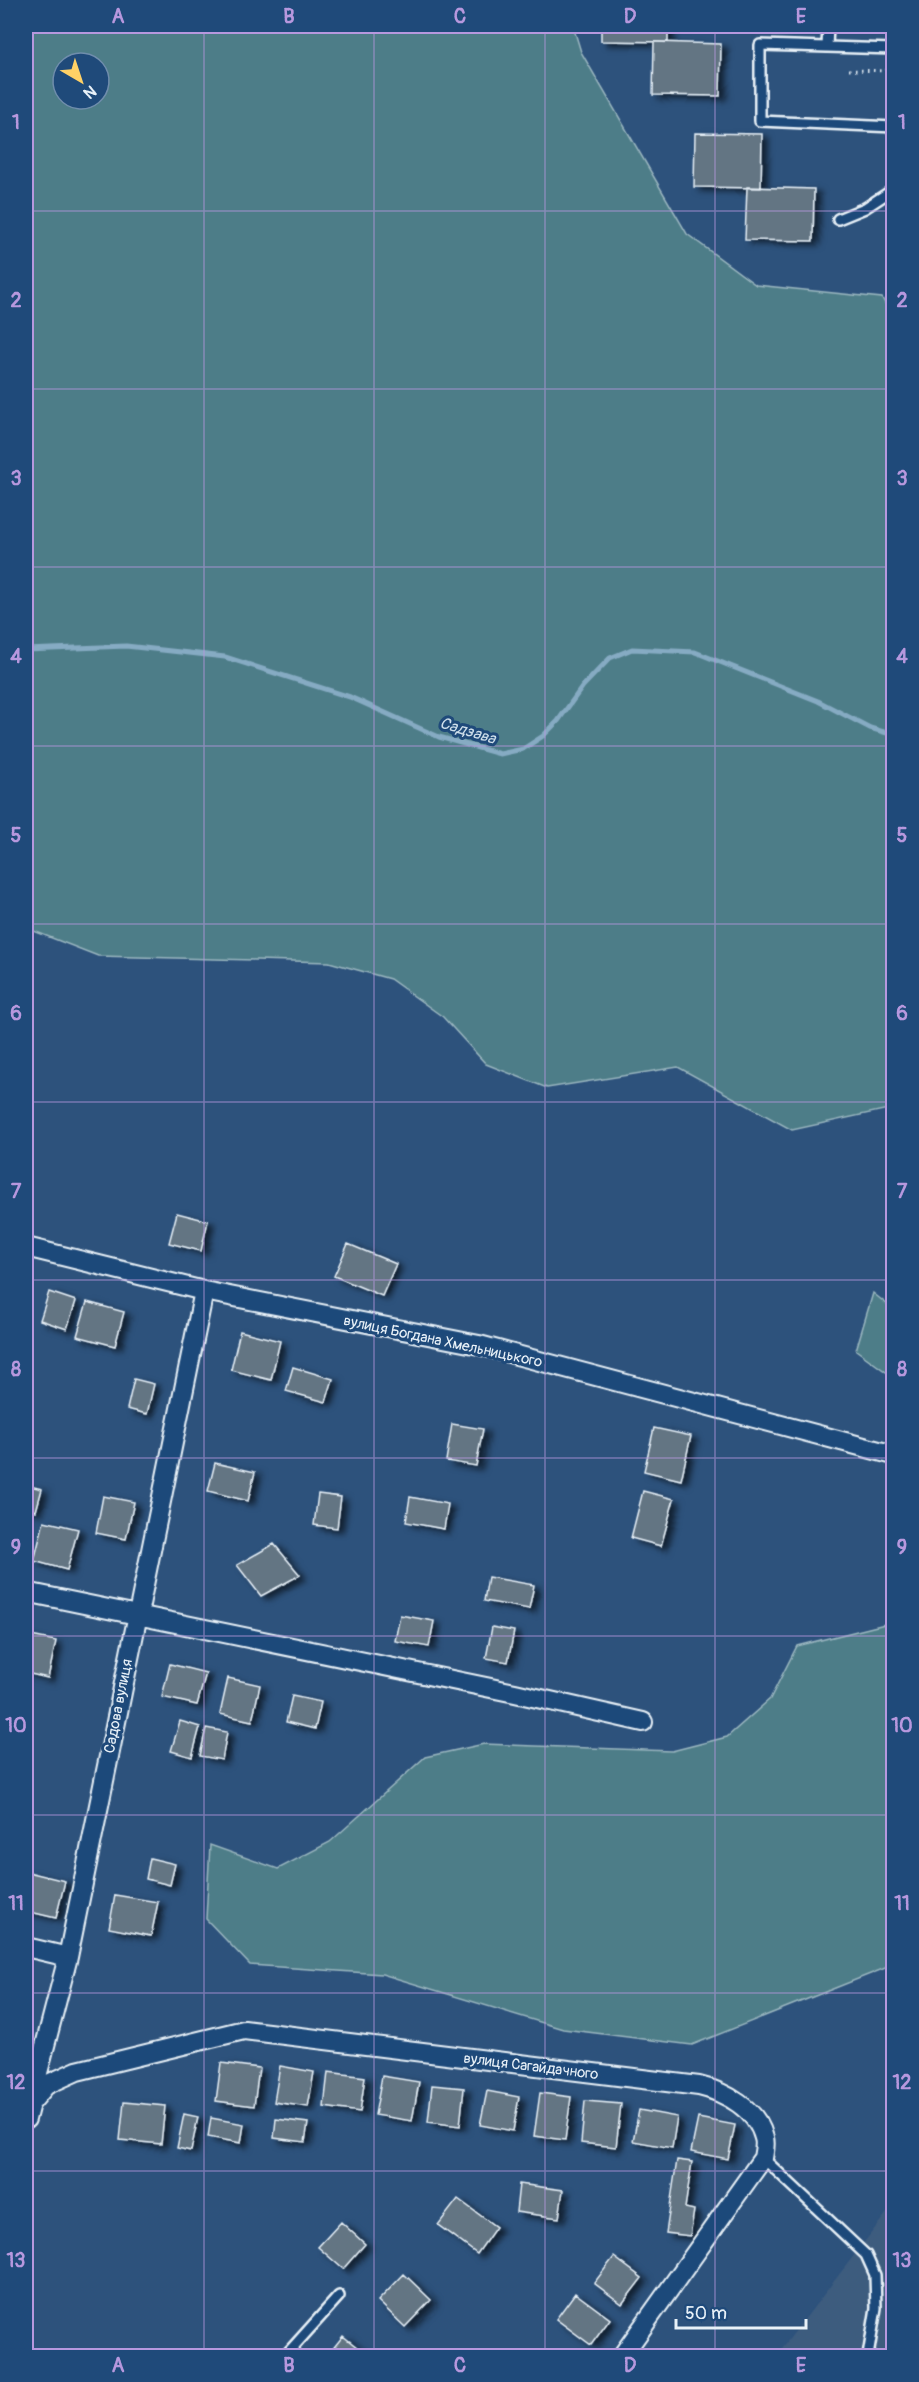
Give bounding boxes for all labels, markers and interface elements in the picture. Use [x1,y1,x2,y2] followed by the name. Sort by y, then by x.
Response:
[112,4,125,29] text: A
[283,4,295,29] text: B
[454,4,466,29] text: C
[624,4,637,29] text: D
[796,4,807,29] text: E
[51,51,111,111] north arrow
[79,81,100,103] text: N
[12,110,20,135] text: 1
[898,110,906,135] text: 1
[10,288,22,313] text: 2
[896,288,908,313] text: 2
[10,466,22,491] text: 3
[896,466,908,491] text: 3
[10,644,22,669] text: 4
[896,644,908,669] text: 4
[437,713,500,749] water label: Садзава
[11,823,22,848] text: 5
[897,823,908,848] text: 5
[10,1001,22,1026] text: 6
[896,1001,908,1026] text: 6
[11,1179,22,1204] text: 7
[897,1179,908,1204] text: 7
[342,1311,544,1372] street label: вулиця Богдана Хмельницького
[11,1357,21,1382] text: 8
[897,1357,907,1382] text: 8
[11,1535,21,1560] text: 9
[897,1535,907,1560] text: 9
[100,1657,137,1755] street label: Садова вулиця
[5,1713,27,1738] text: 10
[891,1713,913,1738] text: 10
[8,1891,24,1916] text: 11
[894,1891,910,1916] text: 11
[462,2049,600,2084] street label: вулиця Сагайдачного
[7,2070,26,2095] text: 12
[893,2070,912,2095] text: 12
[7,2248,25,2273] text: 13
[893,2248,911,2273] text: 13
[676,2292,806,2330] scale bar
[685,2302,727,2325] text: 50 m
[112,2353,125,2378] text: A
[283,2353,295,2378] text: B
[454,2353,466,2378] text: C
[624,2353,637,2378] text: D
[796,2353,807,2378] text: E

